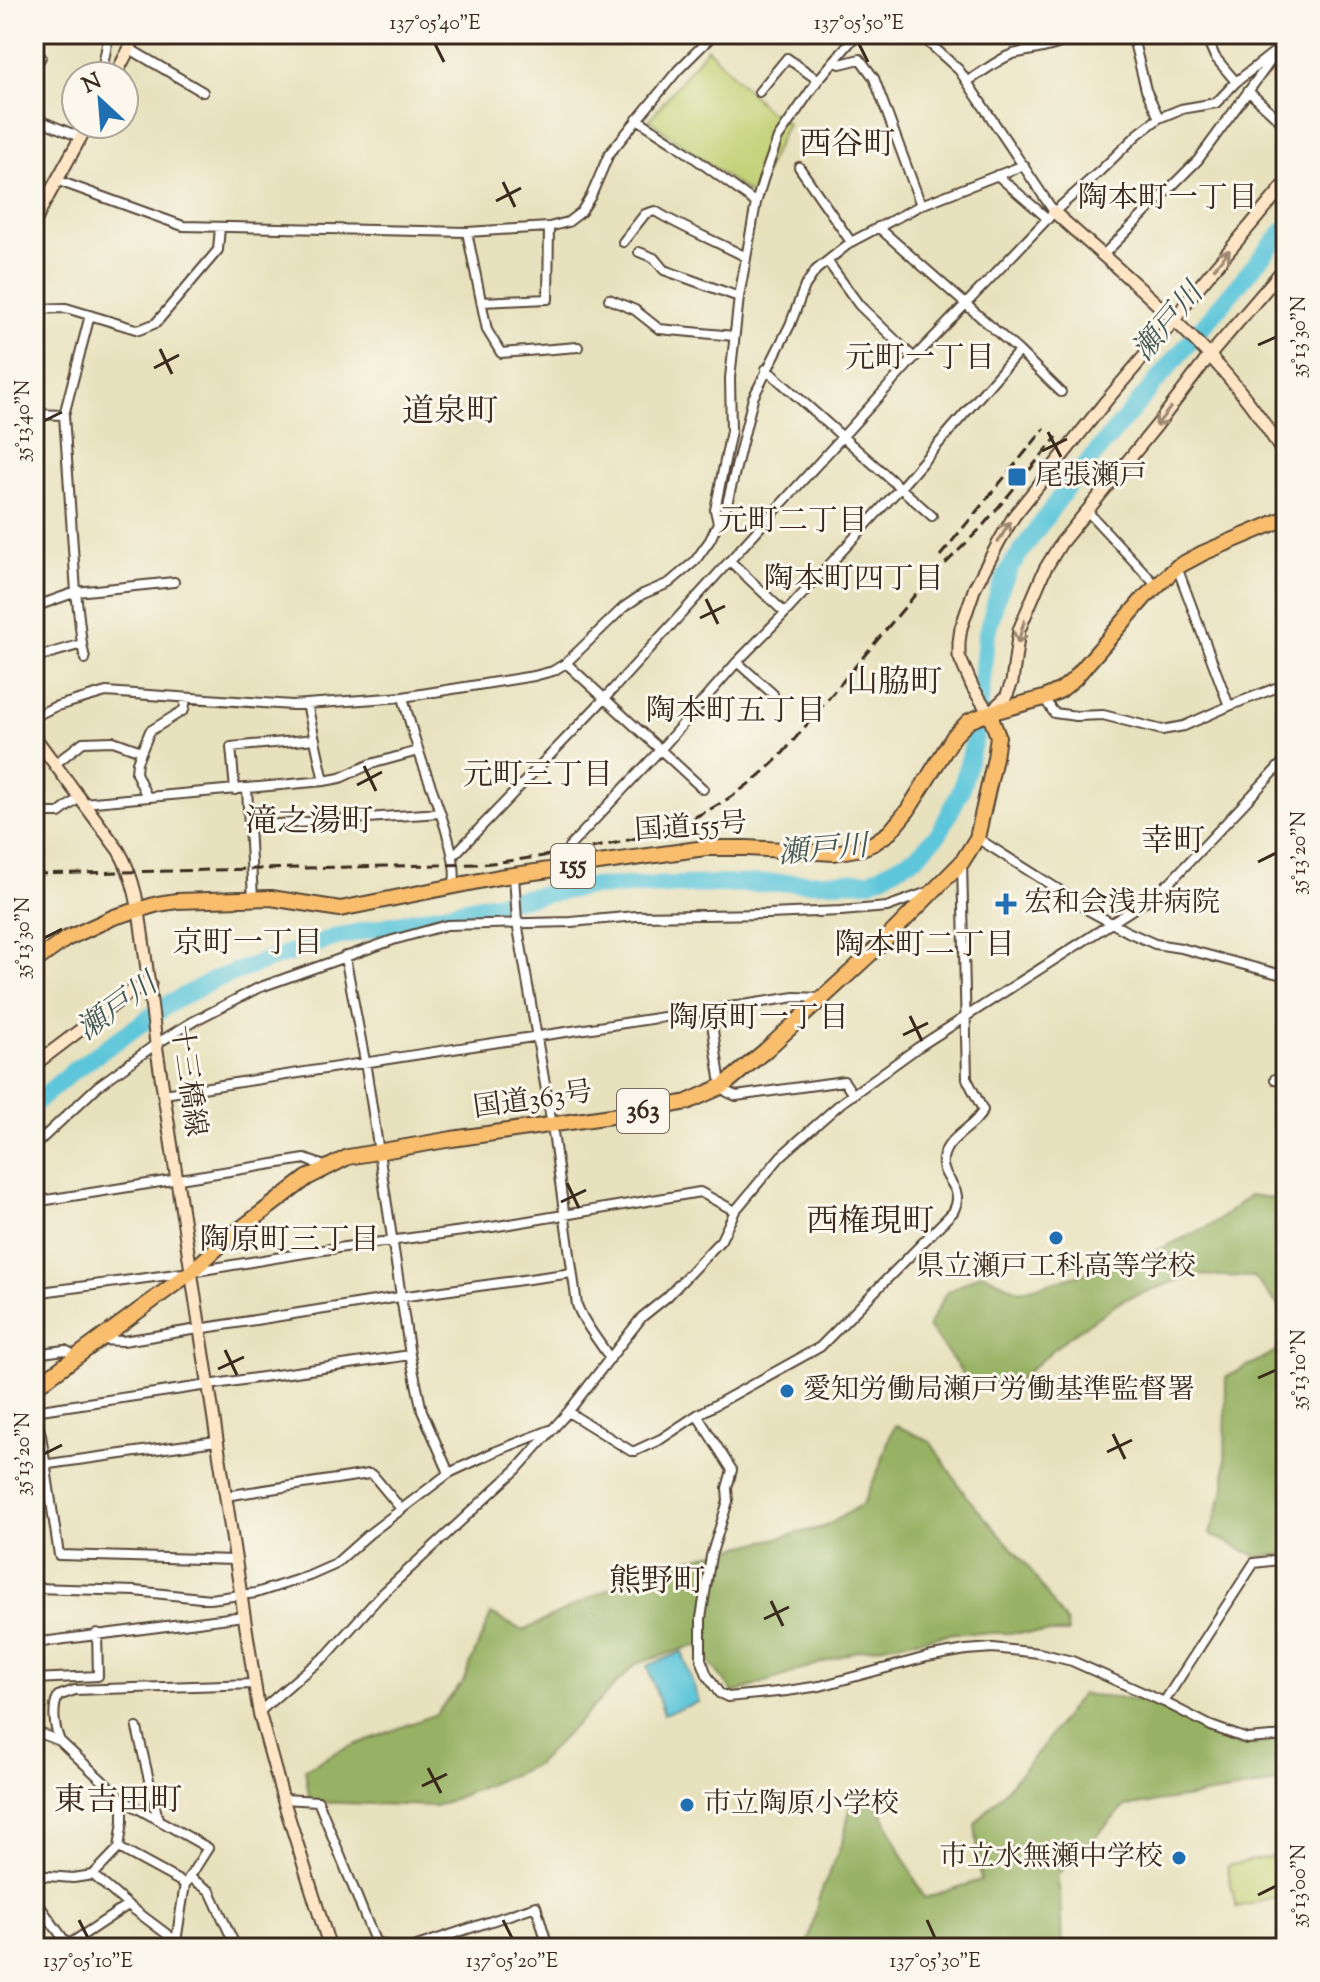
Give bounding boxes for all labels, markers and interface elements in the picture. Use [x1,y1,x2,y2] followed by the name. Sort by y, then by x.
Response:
[390,10,481,39] text: 137°05'40"E
[814,10,904,39] text: 137°05'50"E
[60,60,140,140] north arrow
[78,66,108,103] text: N
[799,123,895,169] district label: 西谷町
[1078,178,1258,221] district label: 陶本町一丁目
[1213,250,1231,270] one-way arrow
[1124,272,1216,371] water label: 瀬戸川
[1286,296,1315,378] text: 35°13'30"N
[845,338,995,381] district label: 元町一丁目
[10,380,39,462] text: 35°13'40"N
[402,390,498,436] district label: 道泉町
[1154,406,1172,427] one-way arrow
[1035,457,1147,497] place label: 尾張瀬戸
[1006,466,1028,488] marker: 尾張瀬戸
[718,501,868,544] district label: 元町二丁目
[997,521,1013,544] one-way arrow
[764,559,944,602] district label: 陶本町四丁目
[1012,619,1027,644] one-way arrow
[846,661,942,707] district label: 山脇町
[646,691,826,734] district label: 陶本町五丁目
[463,755,613,798] district label: 元町三丁目
[245,800,373,846] district label: 滝之湯町
[633,804,749,852] street label: 国道155号
[1286,811,1315,895] text: 35°13'20"N
[1141,820,1205,866] district label: 幸町
[776,825,873,876] water label: 瀬戸川
[551,844,595,888] road number: 155
[1024,884,1220,924] place label: 宏和会浅井病院
[995,893,1017,915] marker: 宏和会浅井病院
[10,897,39,979] text: 35°13'30"N
[173,923,323,966] district label: 京町一丁目
[835,925,1015,968] district label: 陶本町二丁目
[69,962,169,1052] water label: 瀬戸川
[669,998,849,1041] district label: 陶原町一丁目
[159,1023,215,1139] street label: 十三橋線
[471,1073,595,1129] street label: 国道363号
[617,1089,669,1133] road number: 363
[806,1200,934,1246] district label: 西権現町
[200,1220,380,1263] district label: 陶原町三丁目
[1047,1229,1065,1247] marker: 県立瀬戸工科高等学校
[916,1248,1196,1288] place label: 県立瀬戸工科高等学校
[1286,1329,1315,1411] text: 35°13'10"N
[803,1371,1195,1411] place label: 愛知労働局瀬戸労働基準監督署
[778,1382,796,1400] marker: 愛知労働局瀬戸労働基準監督署
[10,1412,39,1496] text: 35°13'20"N
[609,1560,705,1606] district label: 熊野町
[54,1779,182,1825] district label: 東吉田町
[703,1785,899,1825] place label: 市立陶原小学校
[678,1796,696,1814] marker: 市立陶原小学校
[939,1838,1163,1878] place label: 市立水無瀬中学校
[1286,1844,1315,1928] text: 35°13'00"N
[1170,1849,1188,1867] marker: 市立水無瀬中学校
[43,1948,133,1977] text: 137°05'10"E
[466,1948,558,1977] text: 137°05'20"E
[890,1948,980,1977] text: 137°05'30"E

